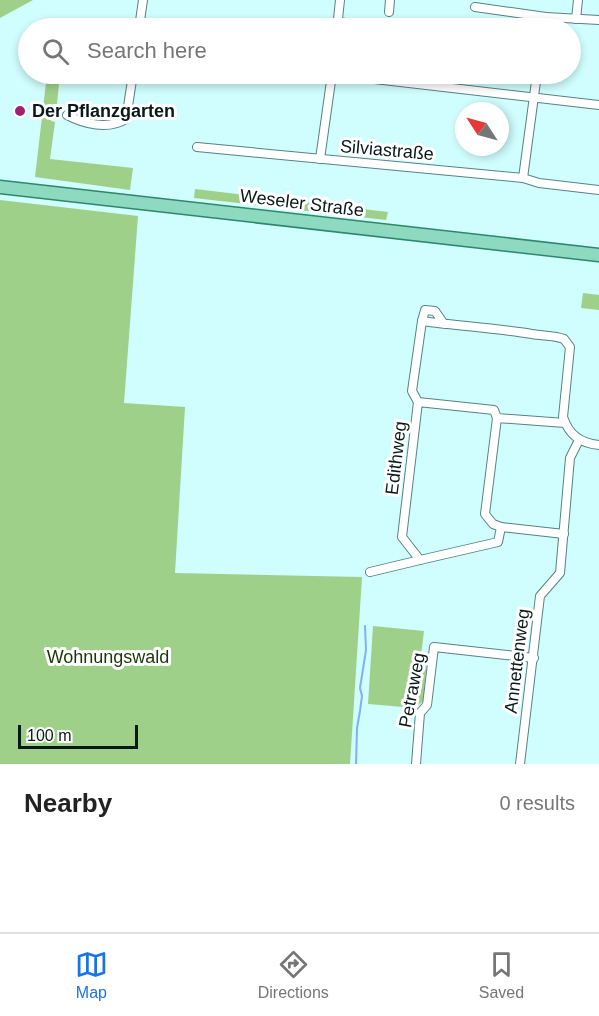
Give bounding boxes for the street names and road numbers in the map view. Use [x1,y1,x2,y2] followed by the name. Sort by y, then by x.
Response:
[339,136,435,164] street label: Silviastraße
[239,185,365,221] street label: Weseler Straße
[382,420,410,496] street label: Edithweg
[501,608,533,714] street label: Annettenweg
[395,651,429,729] street label: Petraweg

